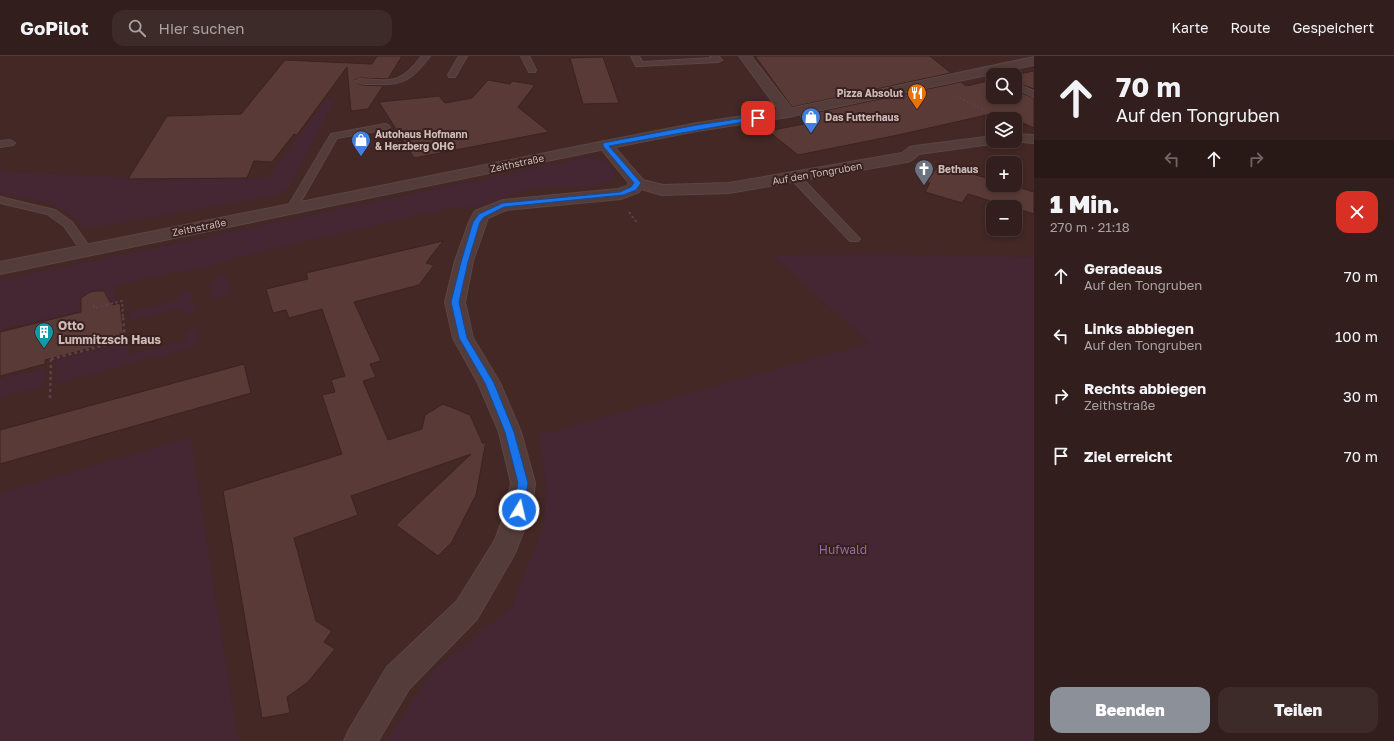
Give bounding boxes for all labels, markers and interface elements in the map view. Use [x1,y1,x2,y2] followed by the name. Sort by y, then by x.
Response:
[112,10,392,46] search box
[20,16,88,39] text: GoPilot
[126,17,148,39] icon: search
[158,19,245,37] text: Hier suchen
[1172,19,1208,36] text: Karte
[1230,19,1270,36] text: Route
[1292,19,1374,36] text: Gespeichert
[986,68,1022,236] map controls
[986,68,1022,104] button: search
[1116,70,1181,103] text: 70 m
[1050,72,1102,124] icon: ahead
[906,82,928,110] restaurant icon: Pizza Absolut
[837,87,903,99] place label: Pizza Absolut
[741,101,775,135] pin
[1116,104,1280,126] text: Auf den Tongruben
[800,106,822,134] shop icon: Das Futterhaus
[747,107,769,129] icon: arrive
[825,111,899,123] place label: Das Futterhaus
[986,112,1022,148] button: layers
[375,128,468,152] place label: Autohaus Hofmann & Herzberg OHG
[350,129,372,157] shop icon: Autohaus Hofmann & Herzberg OHG
[1161,148,1183,170] icon: left
[1203,148,1225,170] icon: ahead
[1245,148,1267,170] icon: right
[489,151,545,175] street label: Zeithstraße
[986,156,1022,192] button: +
[913,158,935,186] church icon: Bethaus
[771,159,863,187] street label: Auf den Tongruben
[938,163,979,175] place label: Bethaus
[1050,189,1120,218] text: 1 Min.
[1336,191,1378,233] button: close
[986,200,1022,236] button: −
[171,216,227,238] street label: Zeithstraße
[1050,219,1130,235] text: 270 m · 21:18
[1084,259,1162,277] text: Geradeaus
[1050,265,1072,287] icon: ahead
[1344,267,1378,285] text: 70 m
[1084,277,1202,293] text: Auf den Tongruben
[58,318,161,347] place label: Otto Lummitzsch Haus
[1084,319,1194,337] text: Links abbiegen
[33,321,55,349] building icon: Otto Lummitzsch Haus
[1050,325,1072,347] icon: left
[1335,327,1378,345] text: 100 m
[1084,337,1202,353] text: Auf den Tongruben
[1084,379,1206,397] text: Rechts abbiegen
[1050,385,1072,407] icon: right
[1343,387,1378,405] text: 30 m
[1084,397,1155,413] text: Zeithstraße
[1050,445,1072,467] icon: arrive
[1084,447,1172,465] text: Ziel erreicht
[1344,447,1378,465] text: 70 m
[498,489,540,531] position arrow
[819,542,867,557] park label: Hufwald
[1050,687,1210,733] button: Beenden
[1218,687,1378,733] button: Teilen

